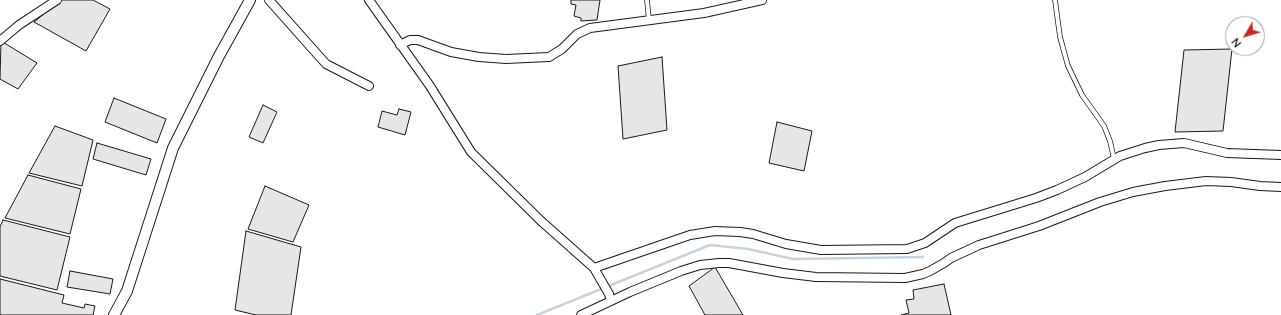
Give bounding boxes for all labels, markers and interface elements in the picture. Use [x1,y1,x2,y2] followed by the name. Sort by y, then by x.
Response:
[1225,16,1265,56] north arrow
[1228,35,1244,50] text: N

